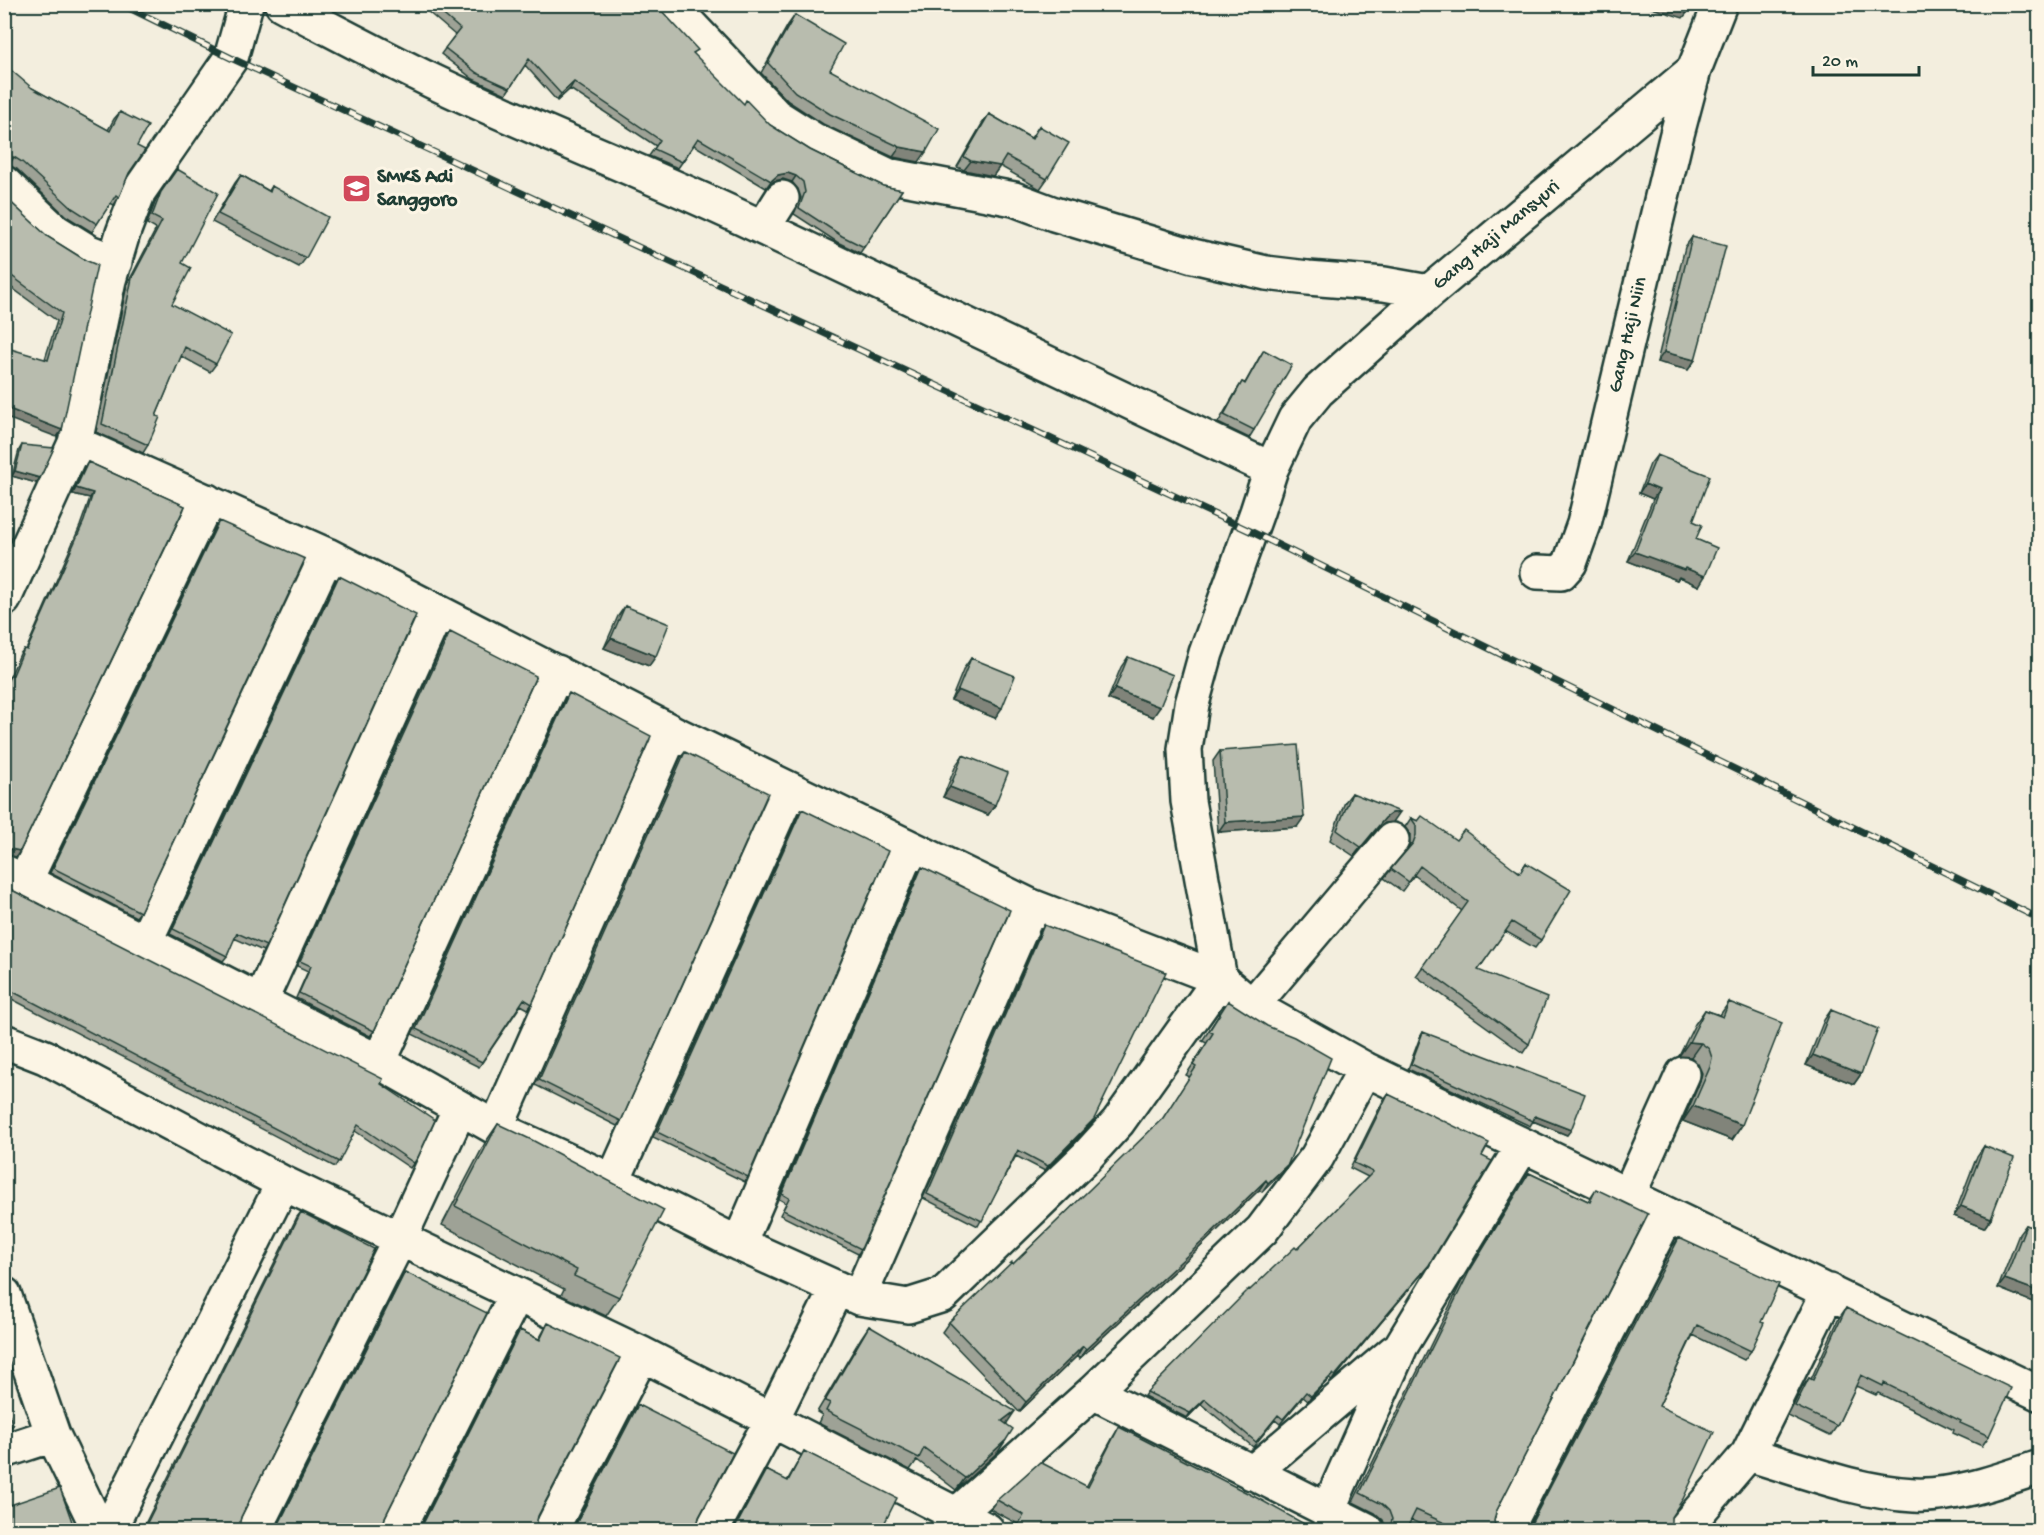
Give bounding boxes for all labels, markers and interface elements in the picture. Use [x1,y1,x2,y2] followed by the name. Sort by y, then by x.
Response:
[1813,39,1920,77] scale bar
[1822,52,1858,73] text: 20 m
[377,167,458,213] place label: SMKS Adi Sanggoro
[340,173,372,205] school or university icon: SMKS Adi Sanggoro
[1429,176,1565,296] street label: Gang Haji Mansyuri
[1605,274,1654,395] street label: Gang Haji Niin

